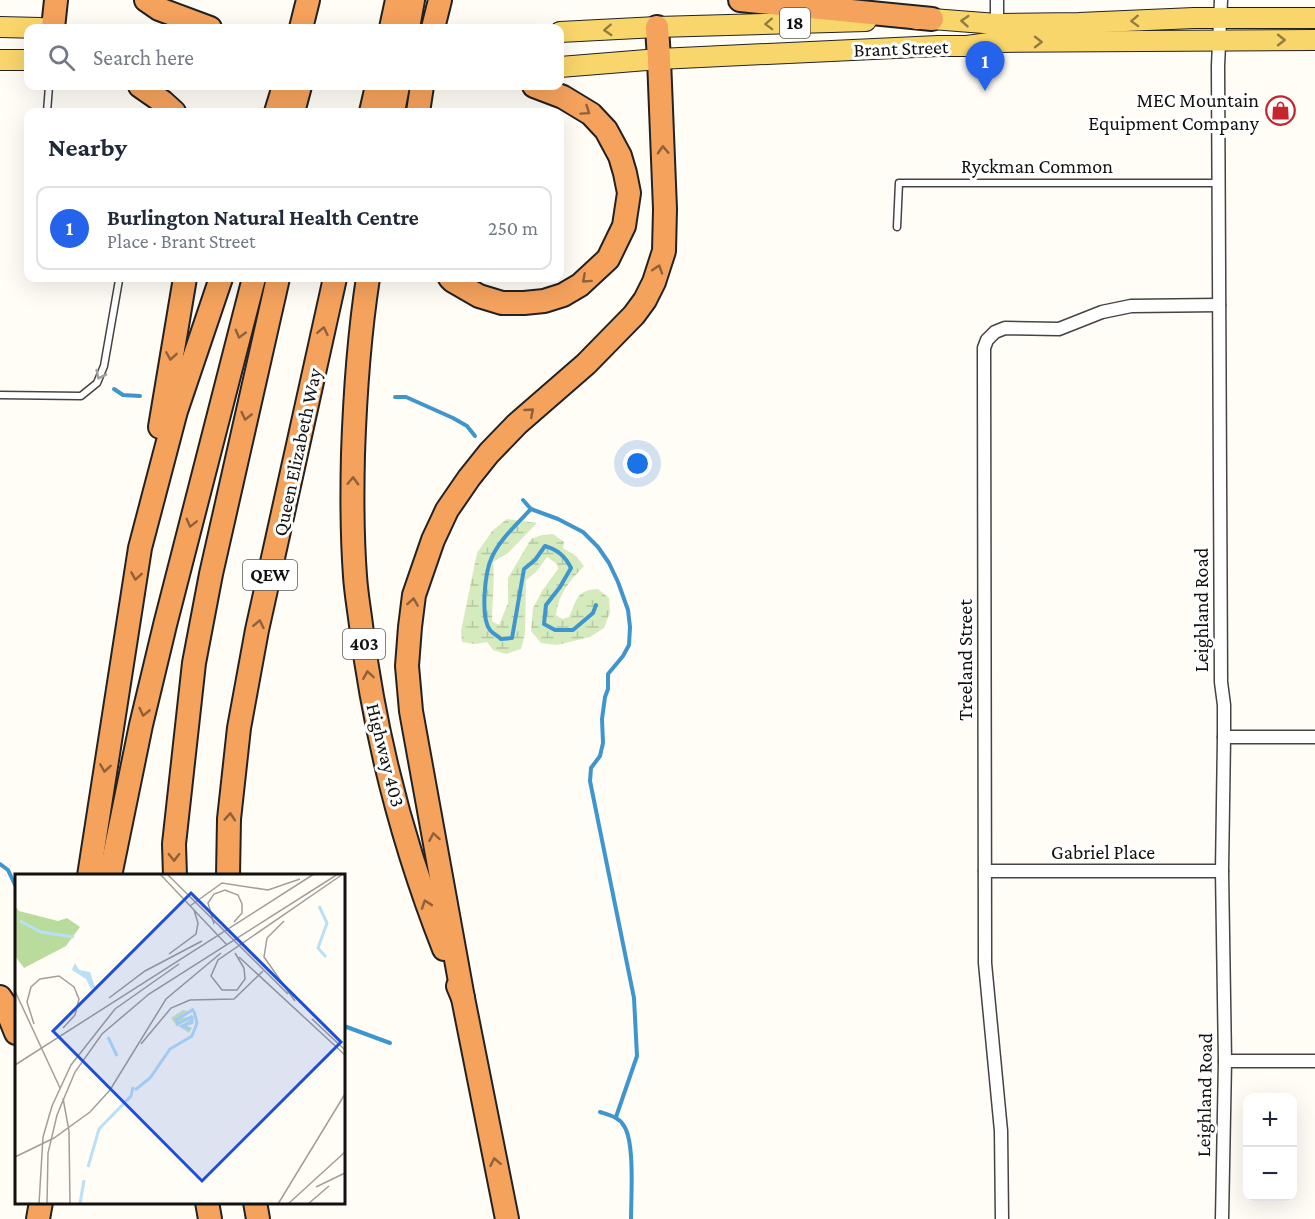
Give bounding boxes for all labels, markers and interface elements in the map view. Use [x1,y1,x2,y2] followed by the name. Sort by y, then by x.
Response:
[780,8,810,38] road number: 18
[1131,14,1140,27] one-way arrow
[960,15,969,28] one-way arrow
[764,17,773,30] one-way arrow
[604,23,613,36] one-way arrow
[24,24,564,90] search box
[1276,34,1285,46] one-way arrow
[853,35,949,61] street label: Brant Street
[1033,36,1042,48] one-way arrow
[45,41,78,74] icon: search
[966,42,1004,91] pin: 1
[93,45,194,70] text: Search here
[1088,89,1260,135] place label: MEC Mountain Equipment Company
[1264,95,1296,127] shop icon: MEC Mountain Equipment Company
[580,104,590,116] one-way arrow
[48,133,127,162] text: Nearby
[656,146,669,155] one-way arrow
[961,155,1113,178] street label: Ryckman Common
[107,205,419,230] text: Burlington Natural Health Centre
[66,217,73,239] text: 1
[488,217,538,239] text: 250 m
[107,230,256,252] text: Place · Brant Street
[651,264,664,275] one-way arrow
[582,272,593,283] one-way arrow
[316,327,329,337] one-way arrow
[234,329,247,339] one-way arrow
[166,351,178,360] one-way arrow
[268,365,327,538] street label: Queen Elizabeth Way
[95,369,107,380] one-way arrow
[523,408,534,419] one-way arrow
[240,411,253,421] one-way arrow
[623,449,652,478] your location
[346,476,359,485] one-way arrow
[185,518,198,528] one-way arrow
[1190,547,1213,672] street label: Leighland Road
[243,560,297,590] road number: QEW
[130,571,142,580] one-way arrow
[407,598,419,607] one-way arrow
[954,599,976,721] street label: Treeland Street
[252,620,265,630] one-way arrow
[343,629,385,659] road number: 403
[362,670,374,679] one-way arrow
[362,701,410,809] street label: Highway 403
[139,707,152,717] one-way arrow
[99,763,112,773] one-way arrow
[223,813,236,822] one-way arrow
[428,832,440,841] one-way arrow
[1051,841,1155,863] street label: Gabriel Place
[168,852,181,861] one-way arrow
[15,874,345,1204] inset map
[421,899,434,910] one-way arrow
[1192,1032,1217,1157] street label: Leighland Road
[1243,1093,1297,1201] map controls
[1243,1093,1297,1147] button: +
[1243,1147,1297,1201] button: −
[490,1157,503,1167] one-way arrow

